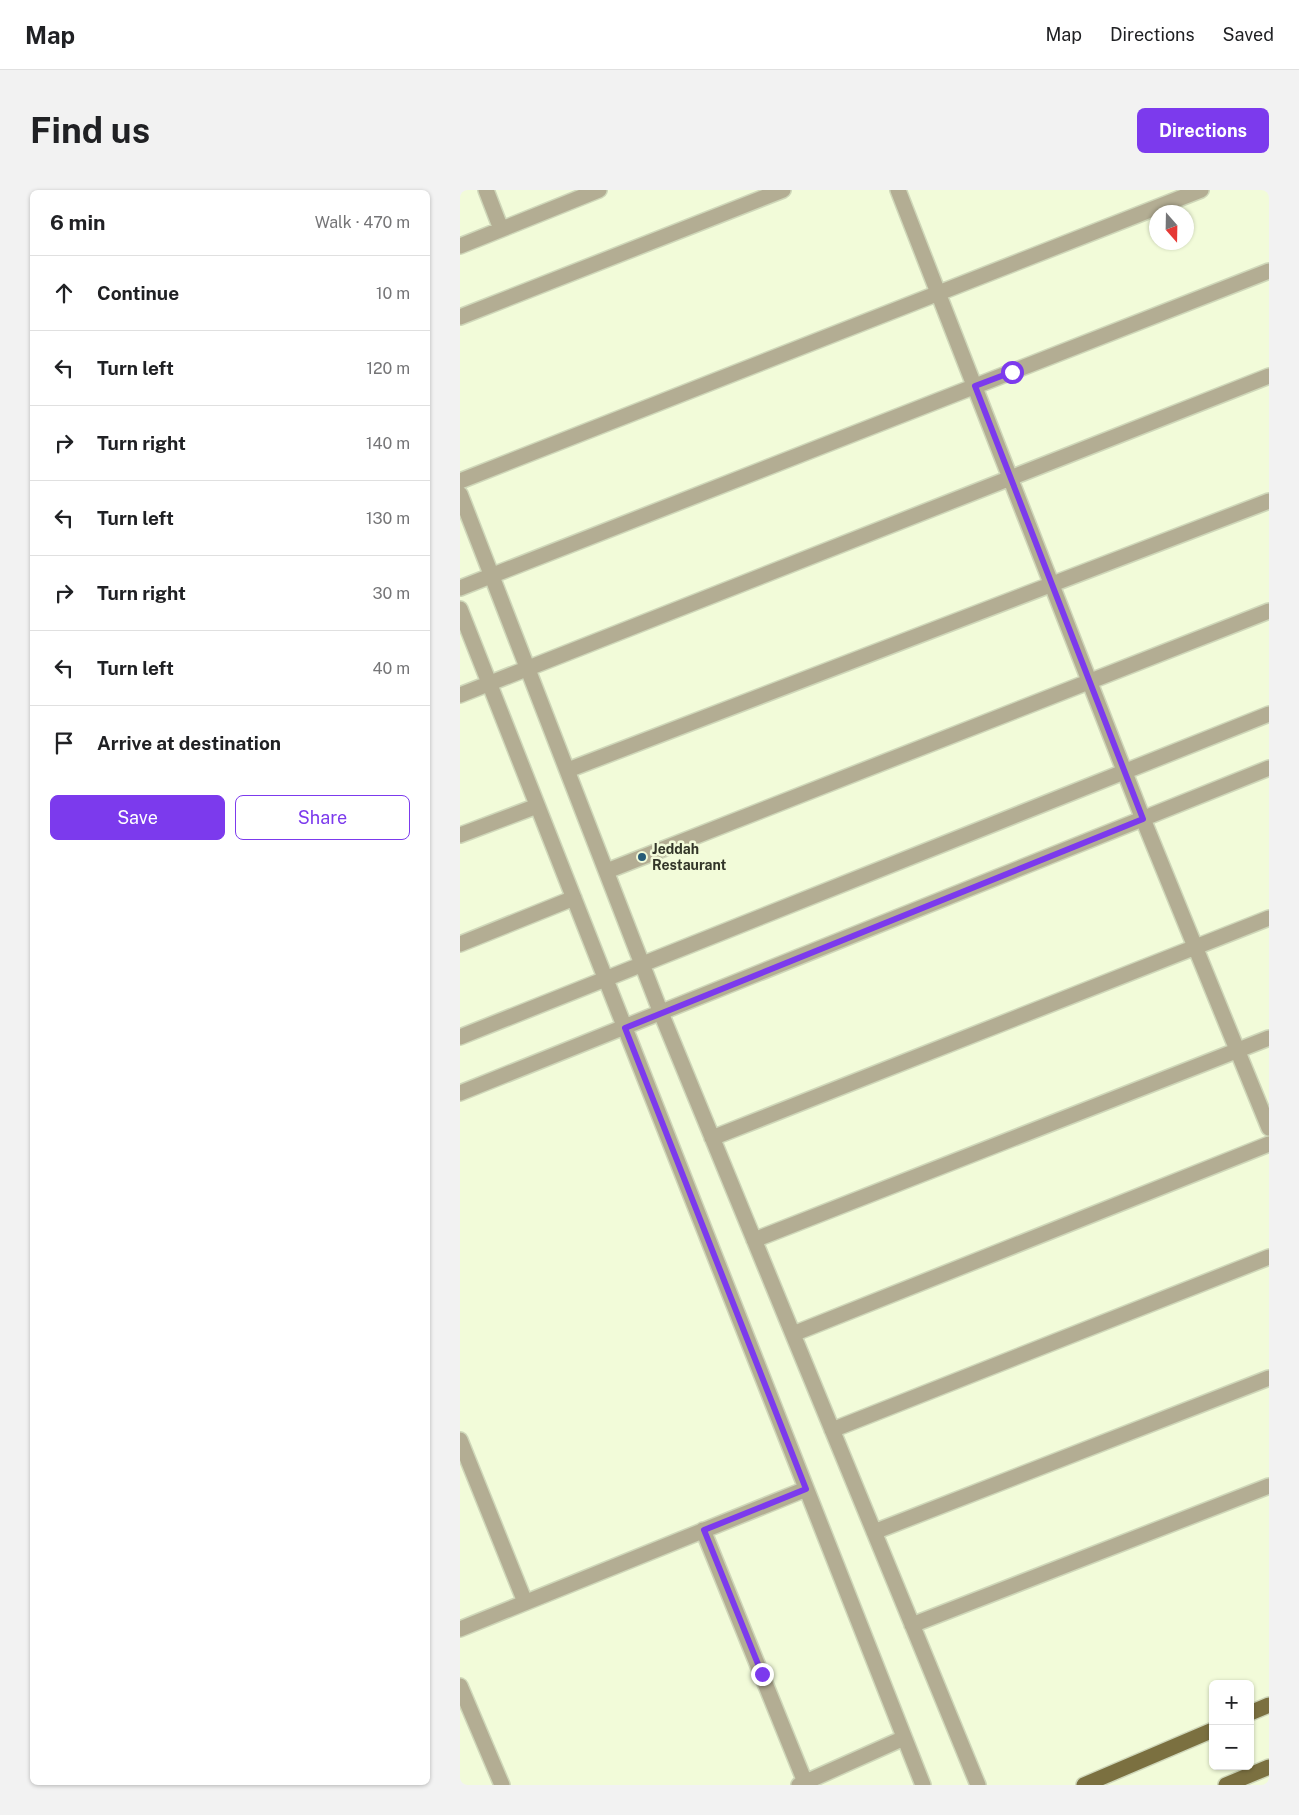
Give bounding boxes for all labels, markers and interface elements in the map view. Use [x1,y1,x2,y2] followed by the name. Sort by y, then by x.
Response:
[25,21,75,49] text: Map
[1045,24,1082,45] text: Map
[1110,24,1195,45] text: Directions
[1223,24,1274,45] text: Saved
[1137,108,1269,153] button: Directions
[30,110,150,151] text: Find us
[1149,205,1194,250] north arrow
[50,210,106,235] text: 6 min
[315,213,410,232] text: Walk · 470 m
[50,279,78,307] icon: ahead
[97,282,179,304] text: Continue
[376,284,410,303] text: 10 m
[50,354,78,382] icon: left
[97,357,174,379] text: Turn left
[366,359,410,378] text: 120 m
[1001,361,1024,384] route start
[50,429,78,457] icon: right
[97,432,186,454] text: Turn right
[366,434,410,453] text: 140 m
[50,504,78,532] icon: left
[97,507,174,529] text: Turn left
[366,509,410,528] text: 130 m
[50,579,78,607] icon: right
[97,582,186,604] text: Turn right
[373,584,410,603] text: 30 m
[50,654,78,682] icon: left
[97,657,174,679] text: Turn left
[372,659,410,678] text: 40 m
[50,729,78,757] icon: arrive
[97,732,281,754] text: Arrive at destination
[50,795,225,840] button: Save
[235,795,410,840] button: Share
[652,841,727,873] place label: Jeddah Restaurant
[636,851,648,863] marker: Jeddah Restaurant
[751,1663,774,1686] route end
[1209,1680,1254,1770] map controls
[1209,1680,1254,1725] button: +
[1209,1725,1254,1770] button: −

